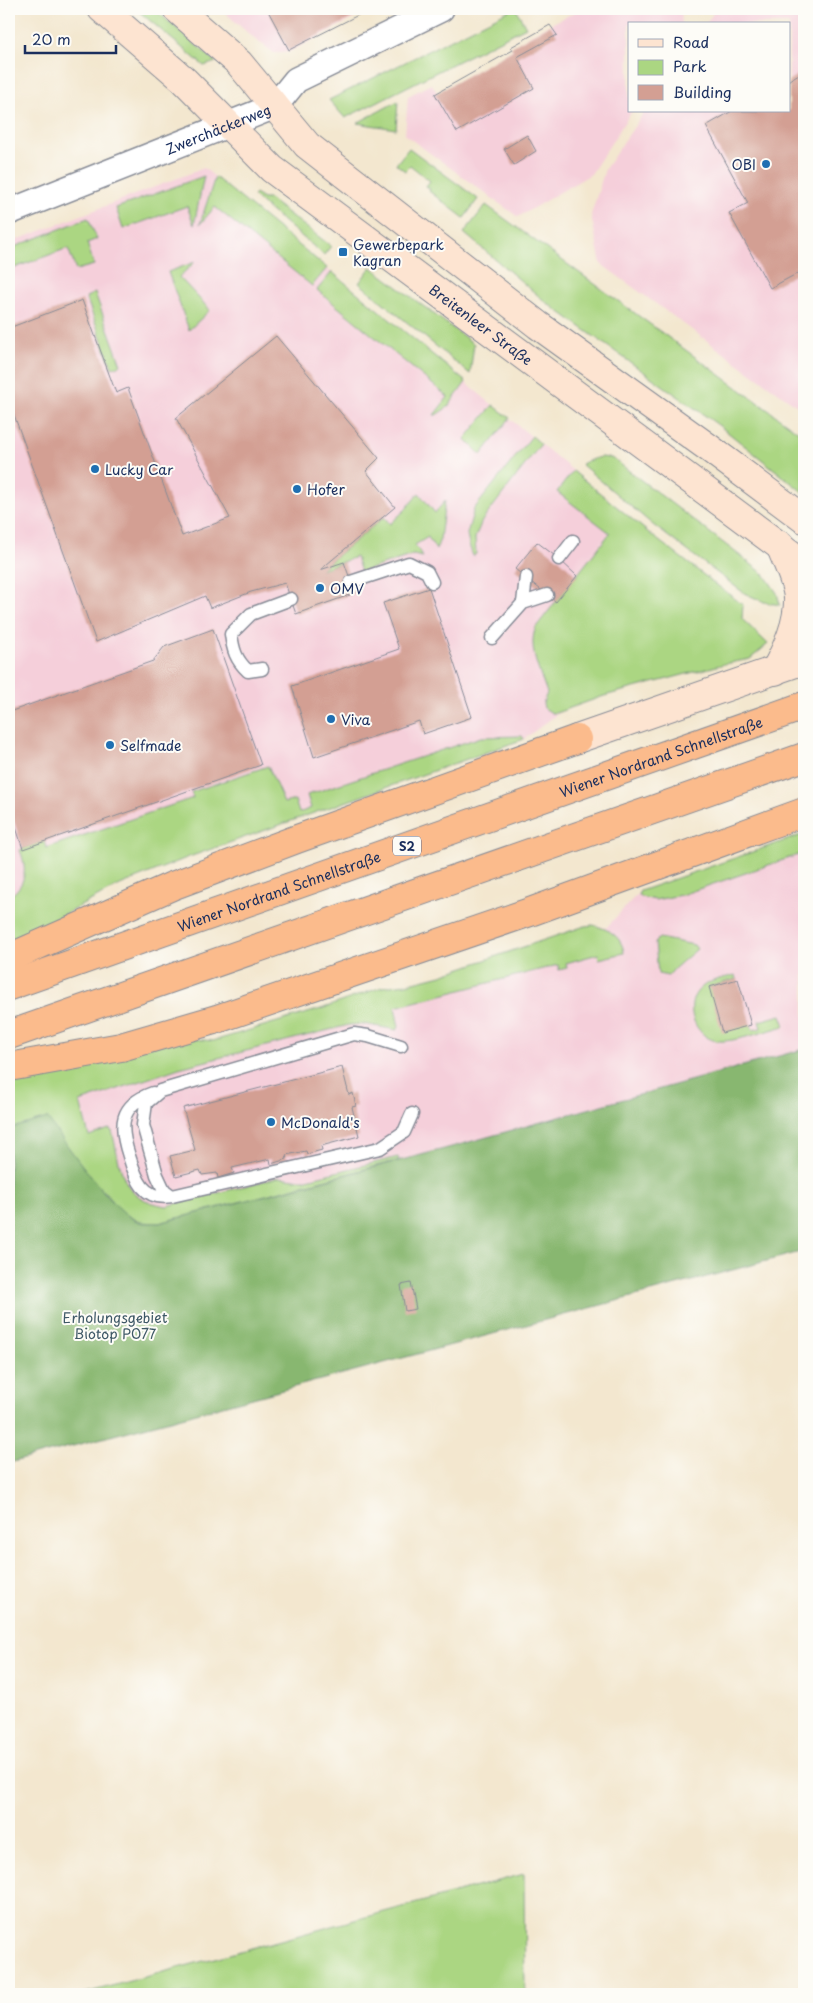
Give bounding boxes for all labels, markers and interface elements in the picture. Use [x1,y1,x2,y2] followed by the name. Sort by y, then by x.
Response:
[25,22,116,54] scale bar
[628,22,790,112] legend
[32,27,71,50] text: 20 m
[673,30,709,53] text: Road
[673,54,707,77] text: Park
[673,80,732,103] text: Building
[162,98,274,159] street label: Zwerchäckerweg
[732,154,756,175] place label: OBI
[760,158,772,170] marker: OBI
[353,234,445,271] place label: Gewerbepark Kagran
[337,246,349,258] marker: Gewerbepark Kagran
[425,279,537,370] street label: Breitenleer Straße
[105,459,174,480] place label: Lucky Car
[89,463,101,475] marker: Lucky Car
[307,479,345,500] place label: Hofer
[291,483,303,495] marker: Hofer
[330,578,364,599] place label: OMV
[314,582,326,594] marker: OMV
[341,709,371,730] place label: Viva
[556,711,765,802] street label: Wiener Nordrand Schnellstraße
[325,713,337,725] marker: Viva
[120,735,182,756] place label: Selfmade
[104,739,116,751] marker: Selfmade
[393,836,421,856] road number: S2
[174,845,383,937] street label: Wiener Nordrand Schnellstraße
[281,1112,360,1133] place label: McDonald's
[265,1116,277,1128] marker: McDonald's
[63,1307,168,1344] park label: Erholungsgebiet Biotop P077

